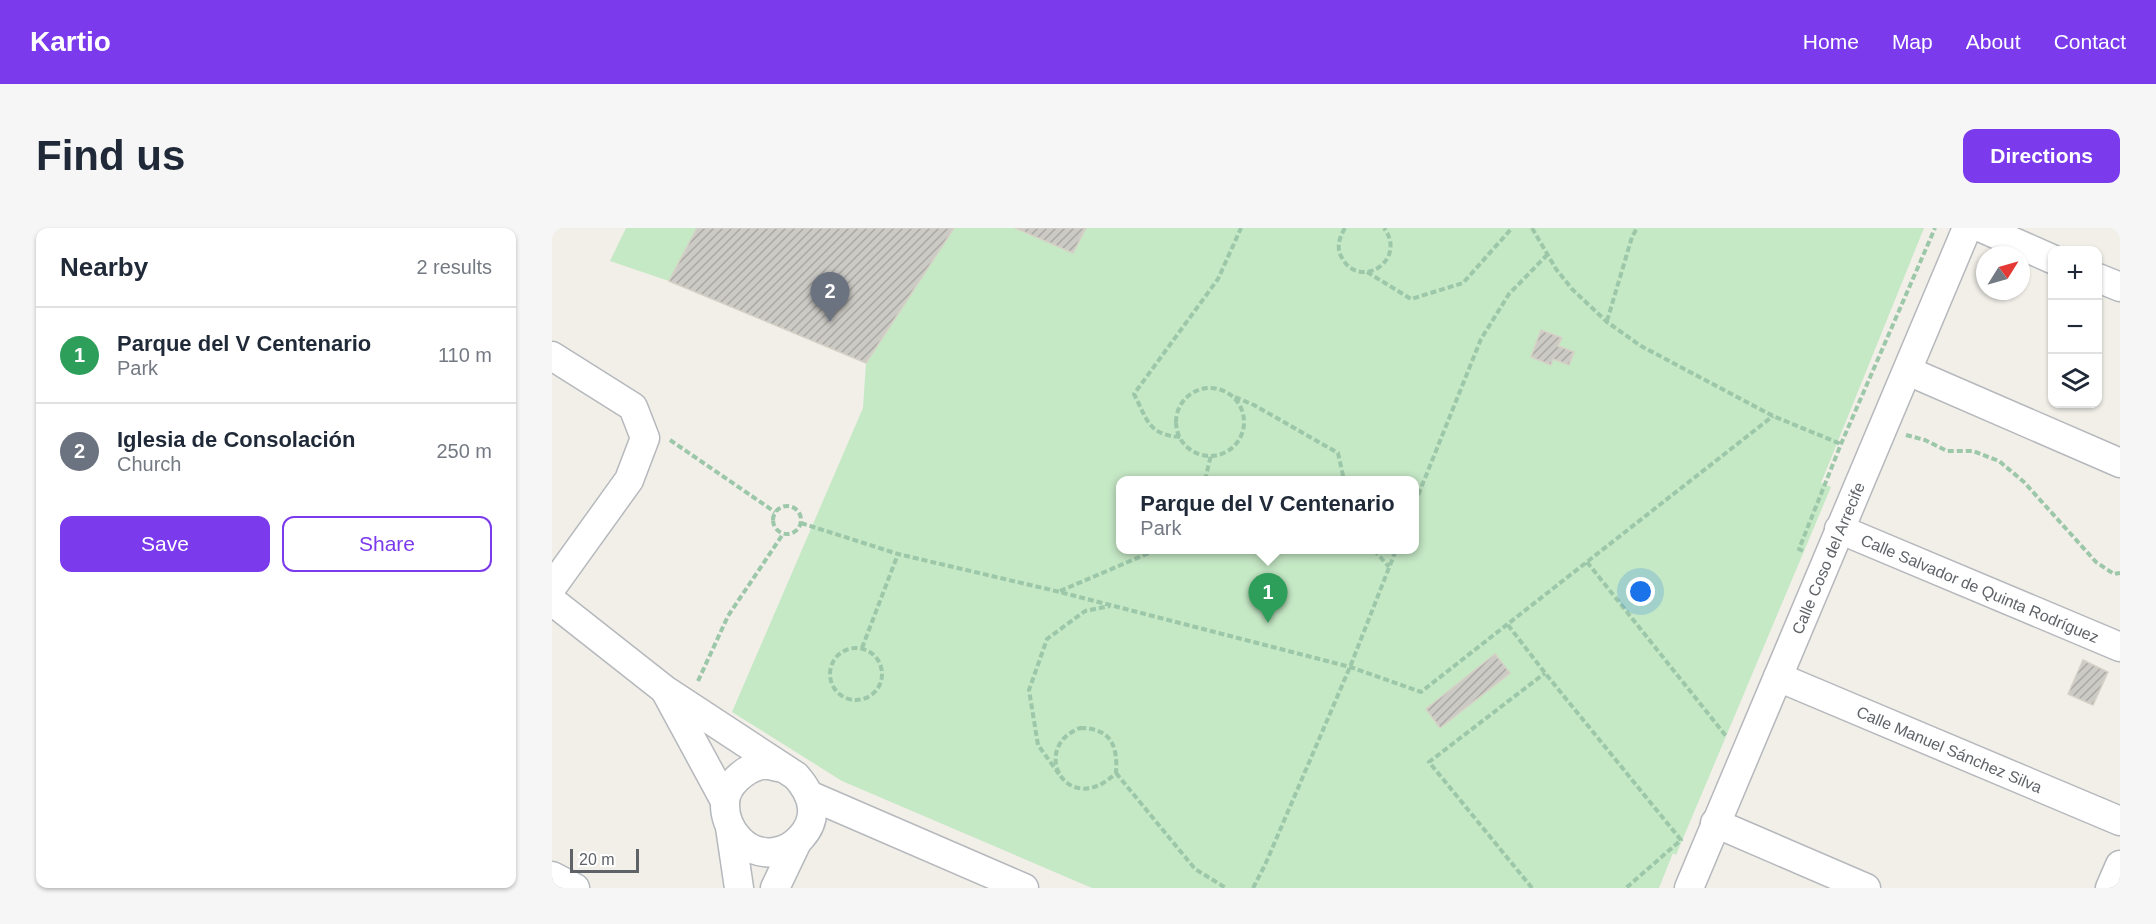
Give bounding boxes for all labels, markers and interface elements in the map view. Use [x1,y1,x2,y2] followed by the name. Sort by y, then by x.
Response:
[30,26,111,57] text: Kartio
[1803,30,1859,53] text: Home
[1892,30,1933,53] text: Map
[1966,30,2021,53] text: About
[2054,30,2126,53] text: Contact
[1963,129,2120,183] button: Directions
[36,132,185,179] text: Find us
[1976,246,2030,300] north arrow
[2048,246,2102,408] map controls
[2048,246,2102,300] button: +
[60,252,148,282] text: Nearby
[416,256,492,278] text: 2 results
[810,272,850,322] pin: 2
[2048,300,2102,354] button: −
[117,331,371,356] text: Parque del V Centenario
[74,344,85,366] text: 1
[438,344,492,366] text: 110 m
[2048,354,2102,408] button: layers
[117,357,158,379] text: Park
[117,427,355,452] text: Iglesia de Consolación
[74,440,85,462] text: 2
[436,440,492,462] text: 250 m
[117,453,181,475] text: Church
[1116,476,1419,554] popup
[1789,480,1868,637] street label: Calle Coso del Arrecife
[1140,491,1395,516] text: Parque del V Centenario
[60,516,270,572] button: Save
[282,516,492,572] button: Share
[1140,517,1181,539] text: Park
[1858,531,2101,646] street label: Calle Salvador de Quinta Rodríguez
[1248,574,1288,623] pin: 1
[1626,577,1655,606] your location
[1854,703,2044,796] street label: Calle Manuel Sánchez Silva
[570,846,639,874] scale bar
[579,851,615,868] text: 20 m

